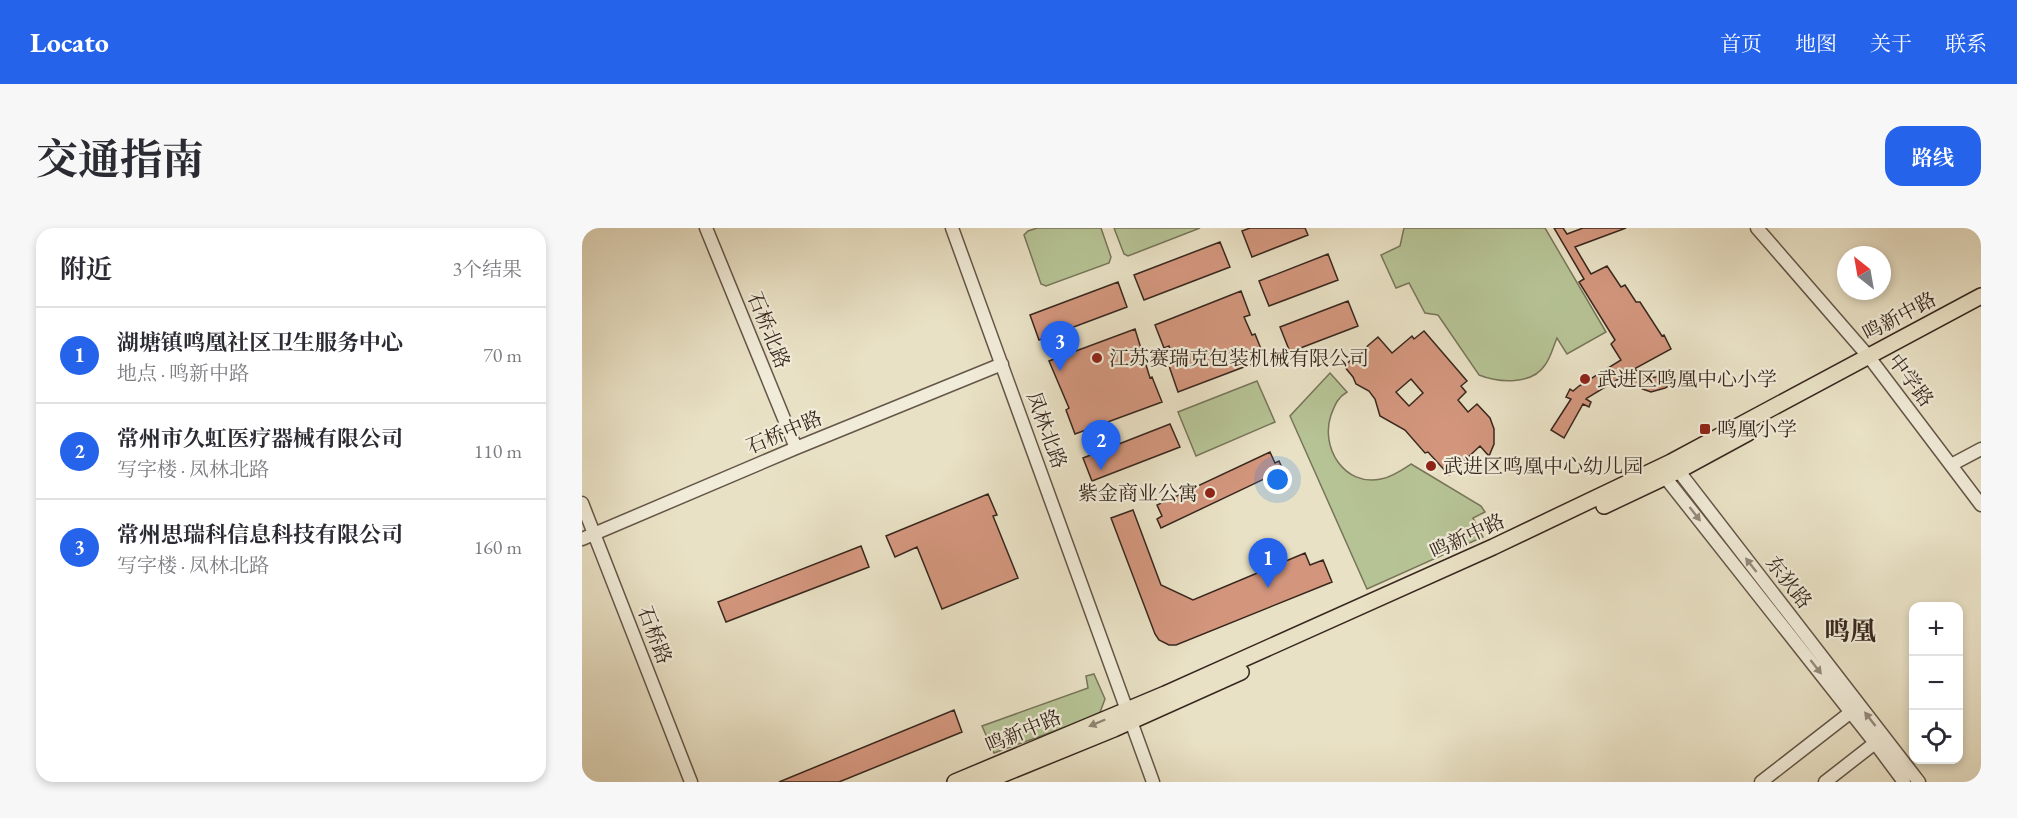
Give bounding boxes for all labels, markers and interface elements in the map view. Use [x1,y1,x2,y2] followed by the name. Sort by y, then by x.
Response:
[30,24,109,60] text: Locato
[1720,30,1762,57] text: 首页
[1795,30,1837,57] text: 地图
[1870,30,1912,57] text: 关于
[1945,30,1987,57] text: 联系
[1885,126,1981,186] button: 路线
[36,132,204,187] text: 交通指南
[1837,246,1891,300] north arrow
[60,252,112,286] text: 附近
[452,256,522,282] text: 3个结果
[1858,286,1940,346] street label: 鸣新中路
[742,288,796,372] street label: 石桥北路
[1040,322,1080,371] pin: 3
[117,328,403,357] text: 湖塘镇鸣凰社区卫生服务中心
[74,342,85,368] text: 1
[483,342,522,368] text: 70 m
[1109,345,1369,371] place label: 江苏赛瑞克包装机械有限公司
[1883,348,1939,412] street label: 中学路
[1090,351,1104,365] marker: 江苏赛瑞克包装机械有限公司
[117,360,249,386] text: 地点 · 鸣新中路
[1597,366,1777,392] place label: 武进区鸣凰中心小学
[1578,372,1592,386] marker: 武进区鸣凰中心小学
[1021,388,1073,472] street label: 凤林北路
[742,404,826,460] street label: 石桥中路
[1717,416,1797,442] place label: 鸣凰小学
[1082,420,1120,470] pin: 2
[1698,422,1712,436] marker: 鸣凰小学
[117,424,403,453] text: 常州市久虹医疗器械有限公司
[74,438,85,464] text: 2
[474,438,522,464] text: 110 m
[1443,453,1643,479] place label: 武进区鸣凰中心幼儿园
[117,456,269,482] text: 写字楼 · 凤林北路
[1424,459,1438,473] marker: 武进区鸣凰中心幼儿园
[1263,465,1292,494] your location
[1078,480,1198,506] place label: 紫金商业公寓
[1203,486,1217,500] marker: 紫金商业公寓
[1688,506,1701,522] one-way arrow
[1425,507,1509,565] street label: 鸣新中路
[117,520,403,549] text: 常州思瑞科信息科技有限公司
[74,534,85,560] text: 3
[474,534,522,560] text: 160 m
[1248,538,1288,588] pin: 1
[1760,550,1818,614] street label: 东狄路
[117,552,269,578] text: 写字楼 · 凤林北路
[1744,557,1757,573] one-way arrow
[632,602,678,668] street label: 石桥路
[1909,602,1963,764] map controls
[1909,602,1963,656] button: +
[1824,614,1876,648] district label: 鸣凰
[1909,656,1963,710] button: −
[1809,659,1822,675] one-way arrow
[981,703,1065,759] street label: 鸣新中路
[1909,710,1963,764] button: locate
[1864,711,1877,727] one-way arrow
[1087,718,1105,728] one-way arrow

